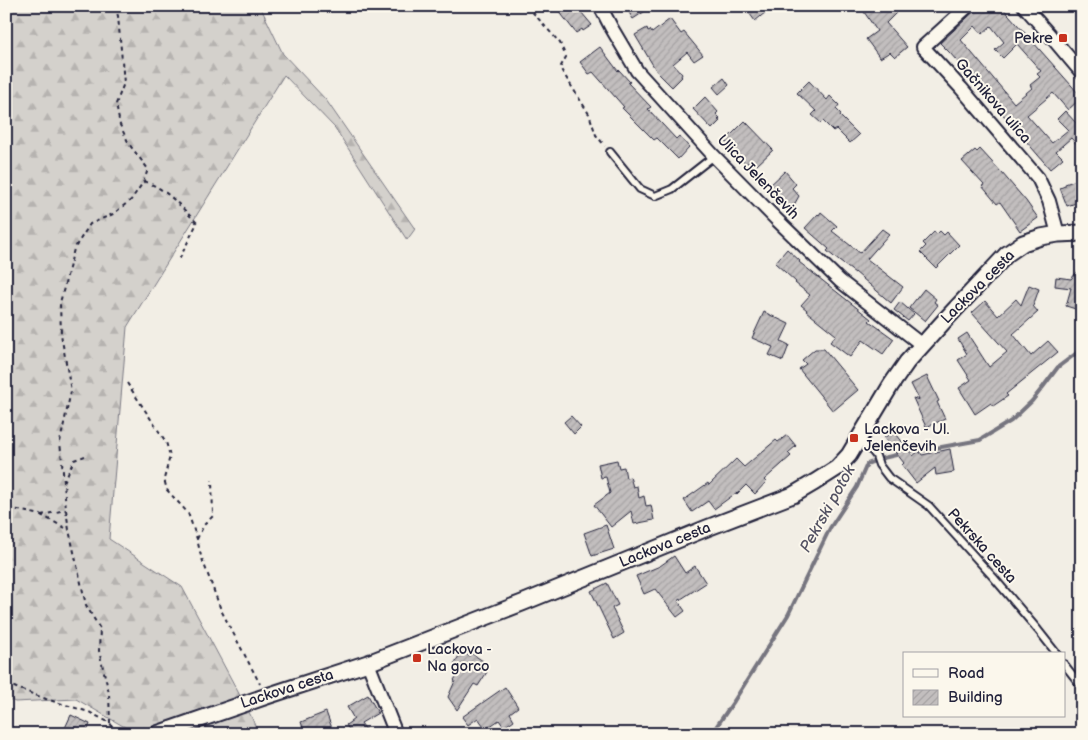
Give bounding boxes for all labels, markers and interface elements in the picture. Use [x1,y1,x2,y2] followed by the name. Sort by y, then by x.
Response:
[1014,29,1053,48] place label: Pekre
[1057,32,1069,44] marker: Pekre
[951,55,1035,147] street label: Gačnikova ulica
[713,131,803,223] street label: Ulica Jelenčevih
[937,246,1019,328] street label: Lackova cesta
[864,420,949,456] place label: Lackova - Ul. Jelenčevih
[848,432,860,444] marker: Lackova - Ul. Jelenčevih
[796,461,860,556] water label: Pekrski potok
[943,505,1021,587] street label: Pekrska cesta
[617,518,713,572] street label: Lackova cesta
[427,640,492,676] place label: Lackova - Na gorco
[411,652,423,664] marker: Lackova - Na gorco
[903,652,1066,718] legend
[948,664,984,683] text: Road
[238,665,336,713] street label: Lackova cesta
[948,688,1003,707] text: Building

